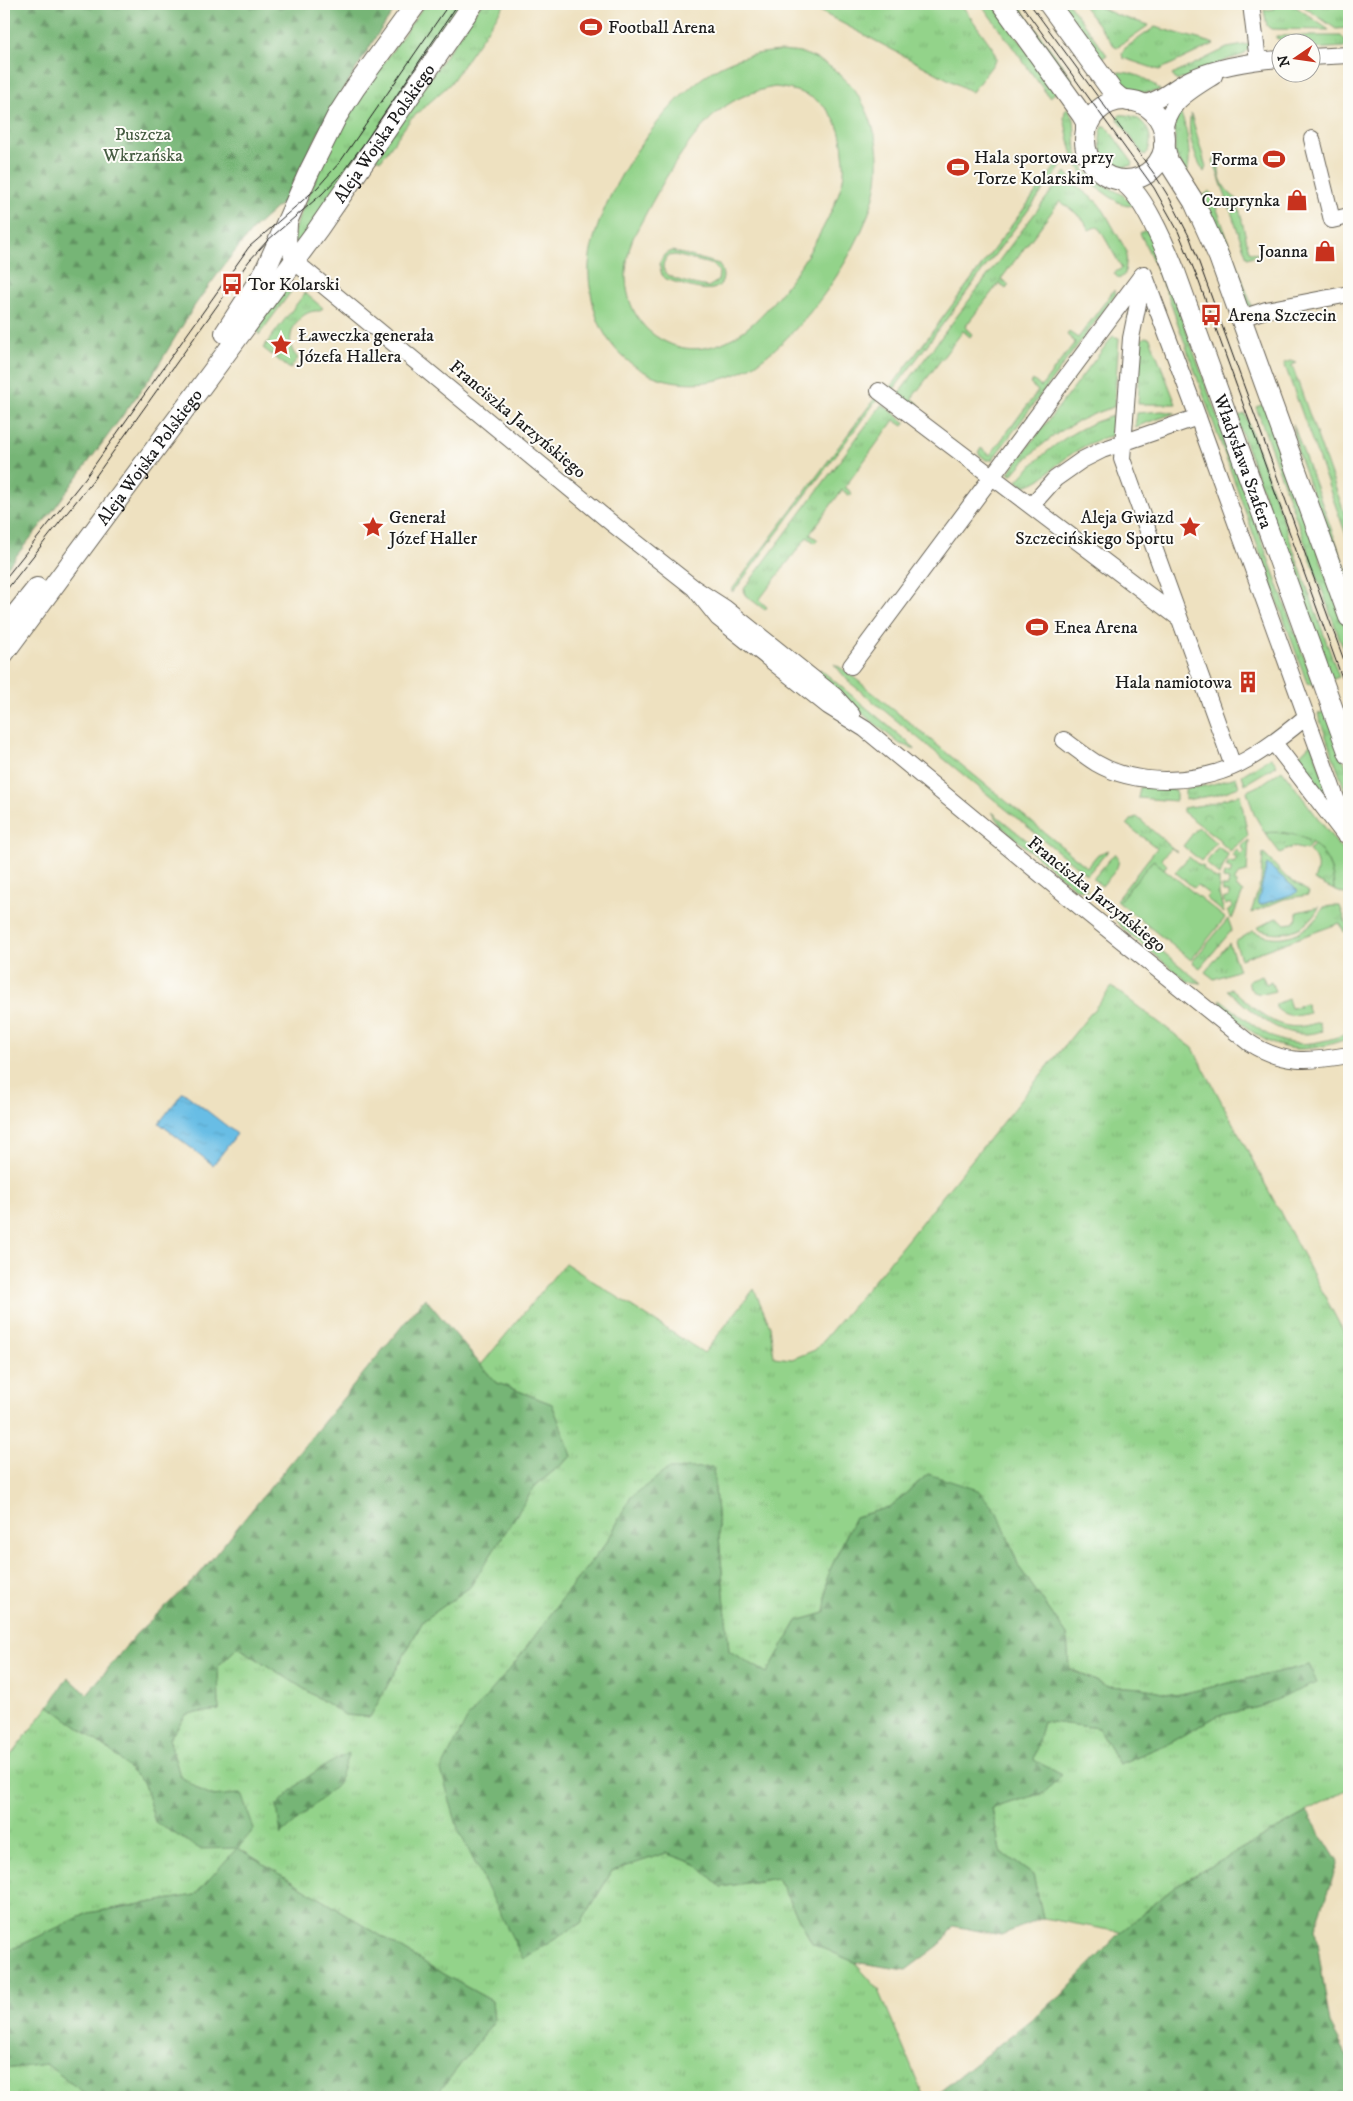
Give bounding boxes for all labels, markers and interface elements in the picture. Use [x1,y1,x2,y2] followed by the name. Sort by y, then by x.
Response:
[578,14,604,40] sports icon: Football Arena
[608,17,715,39] place label: Football Arena
[1270,32,1320,82] north arrow
[1274,53,1294,68] text: N
[329,60,441,208] street label: Aleja Wojska Polskiego
[102,124,183,167] park label: Puszcza Wkrzańska
[1261,146,1287,172] sports icon: Forma
[974,147,1114,190] place label: Hala sportowa przy Torze Kolarskim
[1211,149,1258,171] place label: Forma
[945,154,971,180] sports icon: Hala sportowa przy Torze Kolarskim
[1284,187,1310,213] shop icon: Czuprynka
[1201,190,1280,212] place label: Czuprynka
[1312,238,1338,264] shop icon: Joanna
[1256,241,1308,263] place label: Joanna
[219,271,245,297] bus stop icon: Tor Kolarski
[248,274,339,296] place label: Tor Kolarski
[1198,302,1224,328] bus stop icon: Arena Szczecin
[1228,305,1337,327] place label: Arena Szczecin
[296,325,434,368] place label: Ławeczka generała Józefa Hallera
[268,332,294,358] place icon: Ławeczka generała Józefa Hallera
[444,356,590,484] street label: Franciszka Jarzyńskiego
[92,385,208,530] street label: Aleja Wojska Polskiego
[1208,390,1277,532] street label: Władysława Szafera
[387,507,477,550] place label: Generał Józef Haller
[1015,507,1174,550] place label: Aleja Gwiazd Szczecińskiego Sportu
[360,514,386,540] place icon: Generał Józef Haller
[1177,514,1203,540] place icon: Aleja Gwiazd Szczecińskiego Sportu
[1024,614,1050,640] sports icon: Enea Arena
[1054,617,1138,639] place label: Enea Arena
[1235,669,1261,695] building icon: Hala namiotowa
[1115,672,1232,694] place label: Hala namiotowa
[1023,832,1170,958] street label: Franciszka Jarzyńskiego

